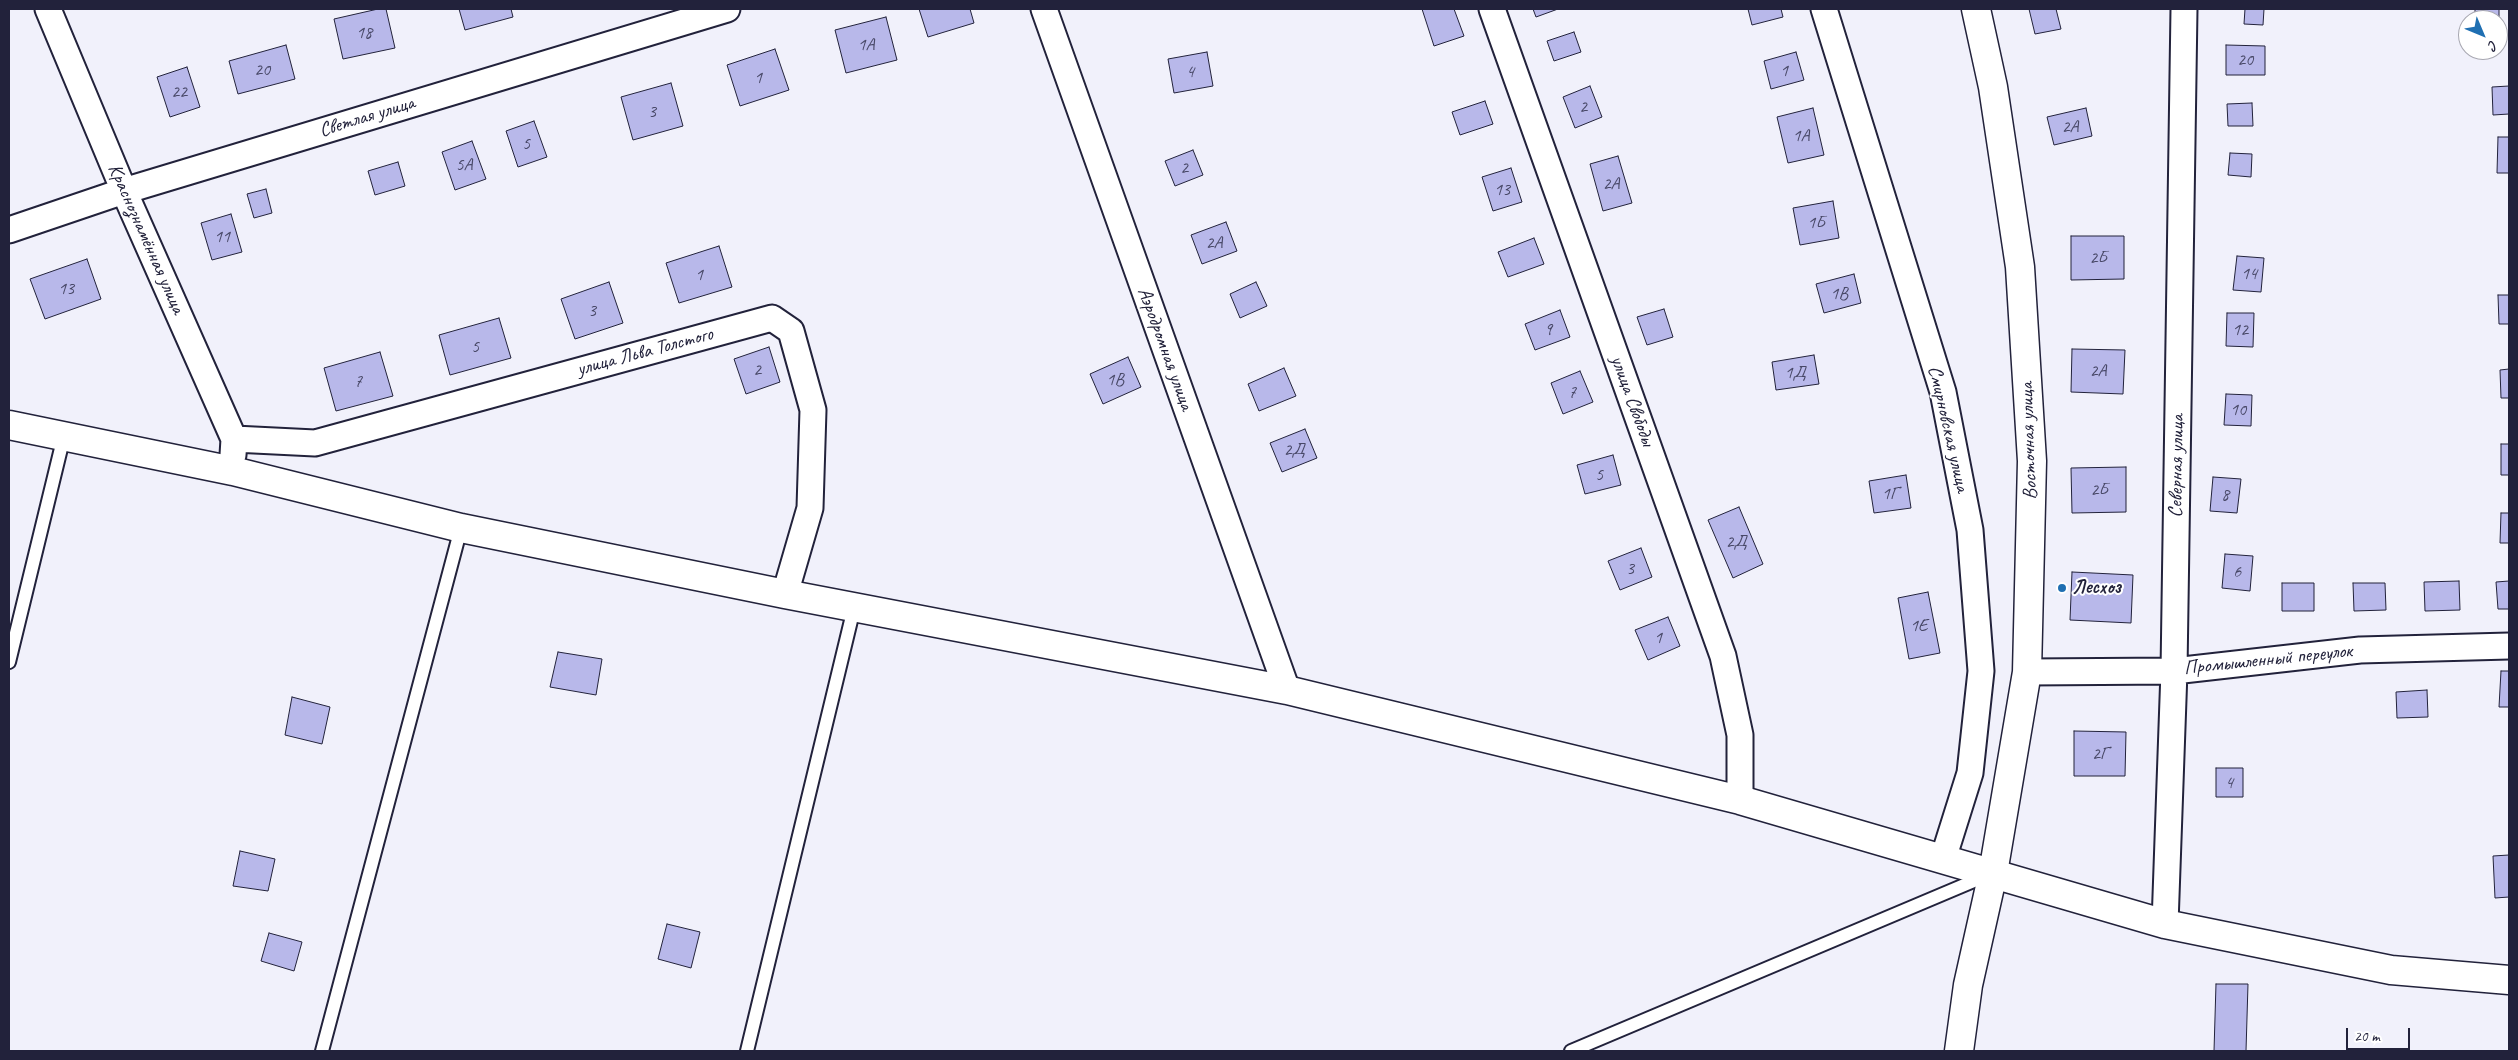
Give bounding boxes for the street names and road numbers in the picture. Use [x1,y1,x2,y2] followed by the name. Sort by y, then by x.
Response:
[316,91,418,143] street label: Светлая улица
[102,160,190,318] street label: Краснознамённая улица
[1132,284,1198,414] street label: Аэродромная улица
[574,322,716,382] street label: улица Льва Толстого
[1605,352,1659,450] street label: улица Свободы
[1922,364,1974,494] street label: Смирновская улица
[2015,382,2043,500] street label: Восточная улица
[2164,414,2190,518] street label: Северная улица
[2183,639,2353,681] street label: Промышленный переулок

